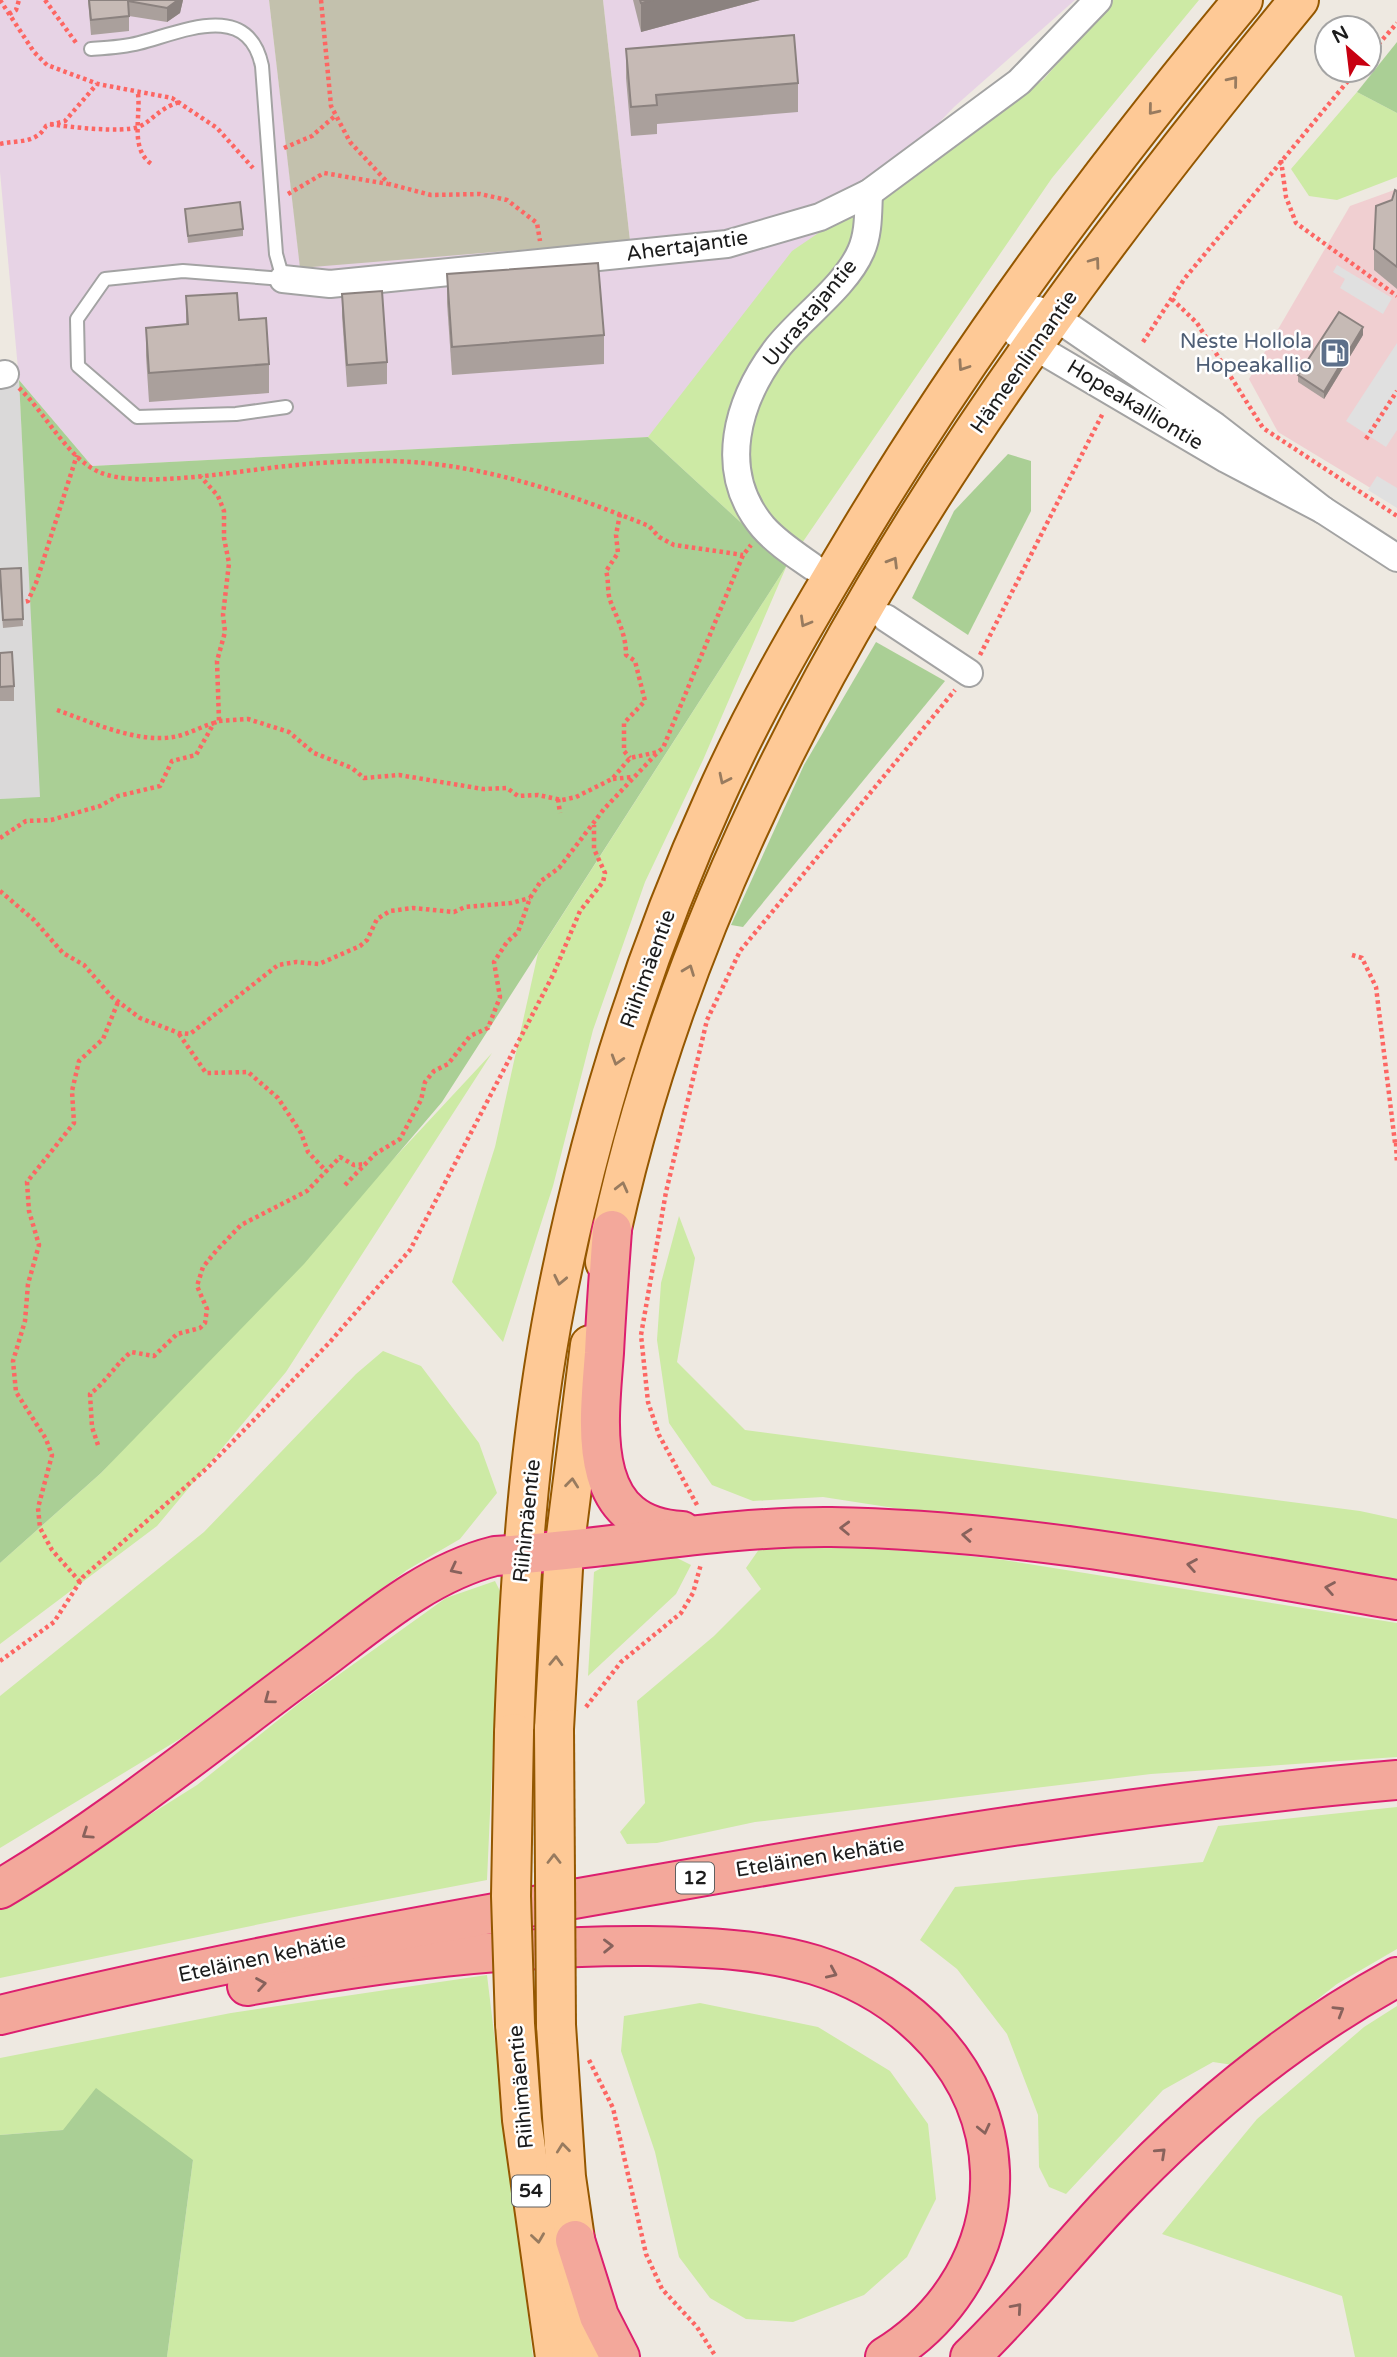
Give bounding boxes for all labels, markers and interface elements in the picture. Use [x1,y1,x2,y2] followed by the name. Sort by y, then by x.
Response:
[1313,14,1383,84] north arrow
[1329,22,1352,48] text: N
[1224,76,1237,88] one-way arrow
[1149,102,1161,115] one-way arrow
[624,225,750,267] street label: Ahertajantie
[758,254,862,372] street label: Uurastajantie
[1087,257,1099,269] one-way arrow
[965,286,1083,438] street label: Hämeenlinnantie
[1180,329,1312,378] place label: Neste Hollola Hopeakallio
[1318,336,1352,370] fuel station icon: Neste Hollola Hopeakallio
[1062,355,1208,456] street label: Hopeakalliontie
[959,358,971,371] one-way arrow
[884,557,897,570] one-way arrow
[800,615,813,628] one-way arrow
[718,772,732,784] one-way arrow
[615,906,681,1032] street label: Riihimäentie
[681,964,695,976] one-way arrow
[610,1054,625,1066] one-way arrow
[614,1181,628,1193] one-way arrow
[554,1274,569,1286] one-way arrow
[508,1458,546,1584] street label: Riihimäentie
[564,1478,579,1489] one-way arrow
[839,1520,850,1536] one-way arrow
[961,1528,972,1543] one-way arrow
[1186,1558,1198,1573] one-way arrow
[450,1560,463,1574] one-way arrow
[1324,1581,1336,1596] one-way arrow
[549,1655,564,1666] one-way arrow
[264,1690,277,1703] one-way arrow
[81,1826,94,1839] one-way arrow
[734,1831,906,1883] street label: Eteläinen kehätie
[546,1853,562,1864] one-way arrow
[676,1862,714,1894] road number: 12
[176,1928,348,1988] street label: Eteläinen kehätie
[603,1938,614,1954] one-way arrow
[825,1965,838,1979] one-way arrow
[255,1977,267,1992] one-way arrow
[1331,2006,1344,2019] one-way arrow
[503,2024,539,2150] street label: Riihimäentie
[976,2123,990,2135] one-way arrow
[556,2142,571,2154] one-way arrow
[1153,2148,1166,2161] one-way arrow
[512,2176,550,2206] road number: 54
[530,2232,545,2244] one-way arrow
[1009,2303,1021,2316] one-way arrow

